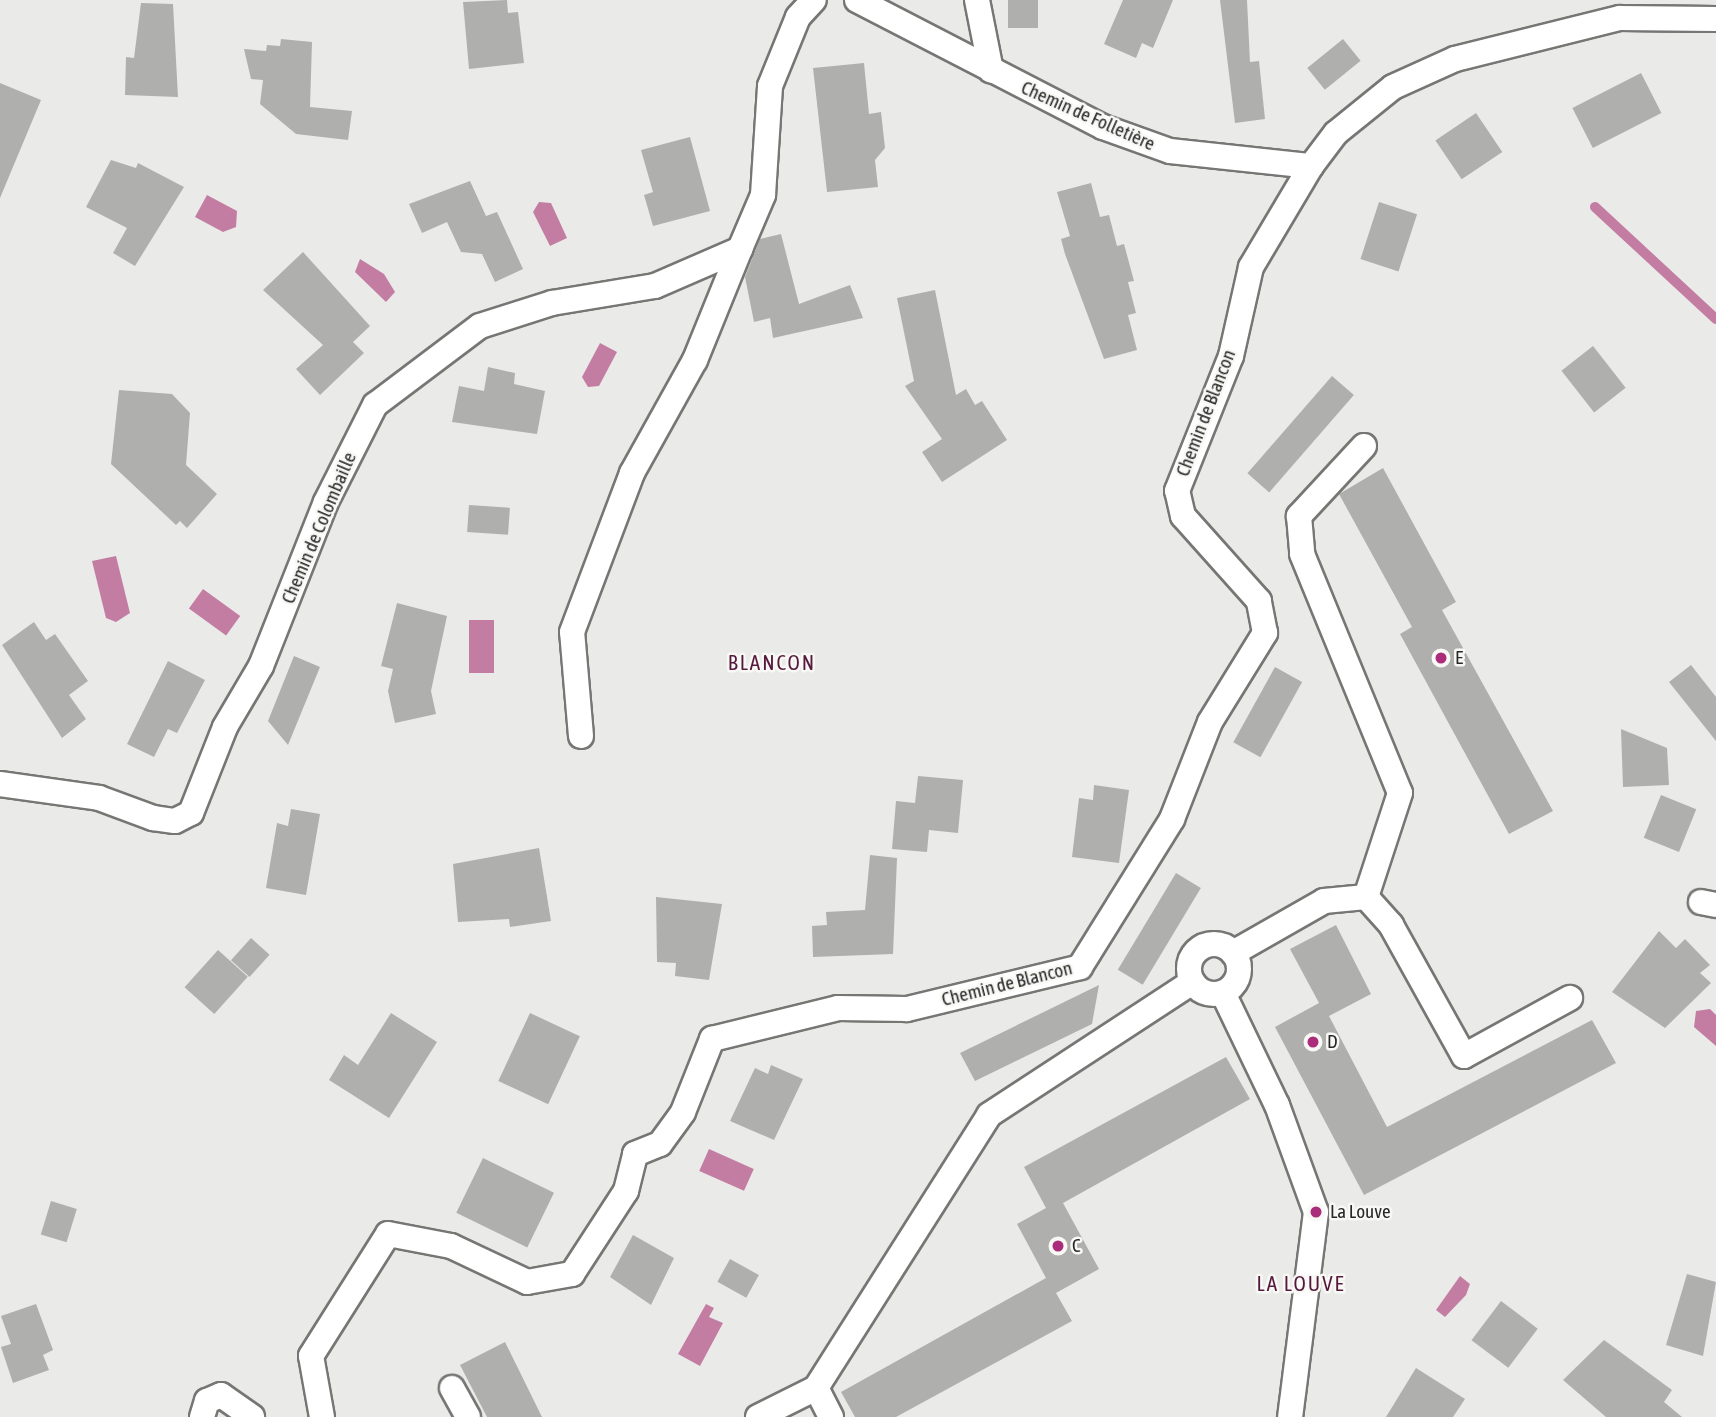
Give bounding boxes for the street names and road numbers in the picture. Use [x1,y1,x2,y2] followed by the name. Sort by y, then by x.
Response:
[1018,76,1158,156] street label: Chemin de Folletière
[1171,346,1241,480] street label: Chemin de Blancon
[277,449,361,607] street label: Chemin de Colombaille
[939,957,1075,1011] street label: Chemin de Blancon

